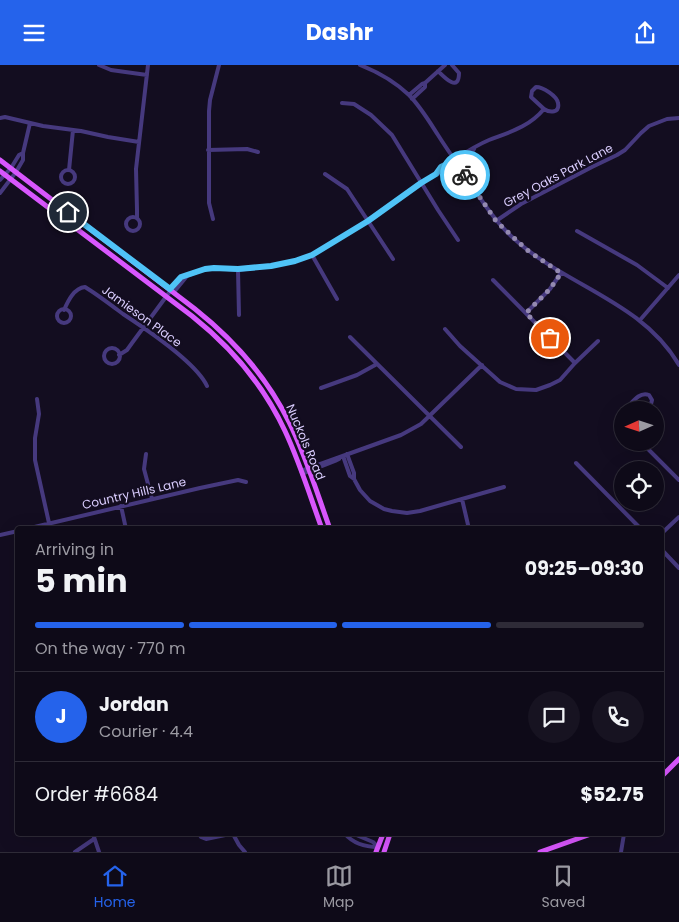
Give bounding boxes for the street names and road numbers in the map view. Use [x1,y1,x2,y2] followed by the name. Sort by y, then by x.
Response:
[500,139,616,211] street label: Grey Oaks Park Lane
[99,281,185,351] street label: Jamieson Place
[282,401,330,483] street label: Nuckols Road
[80,473,188,513] street label: Country Hills Lane

